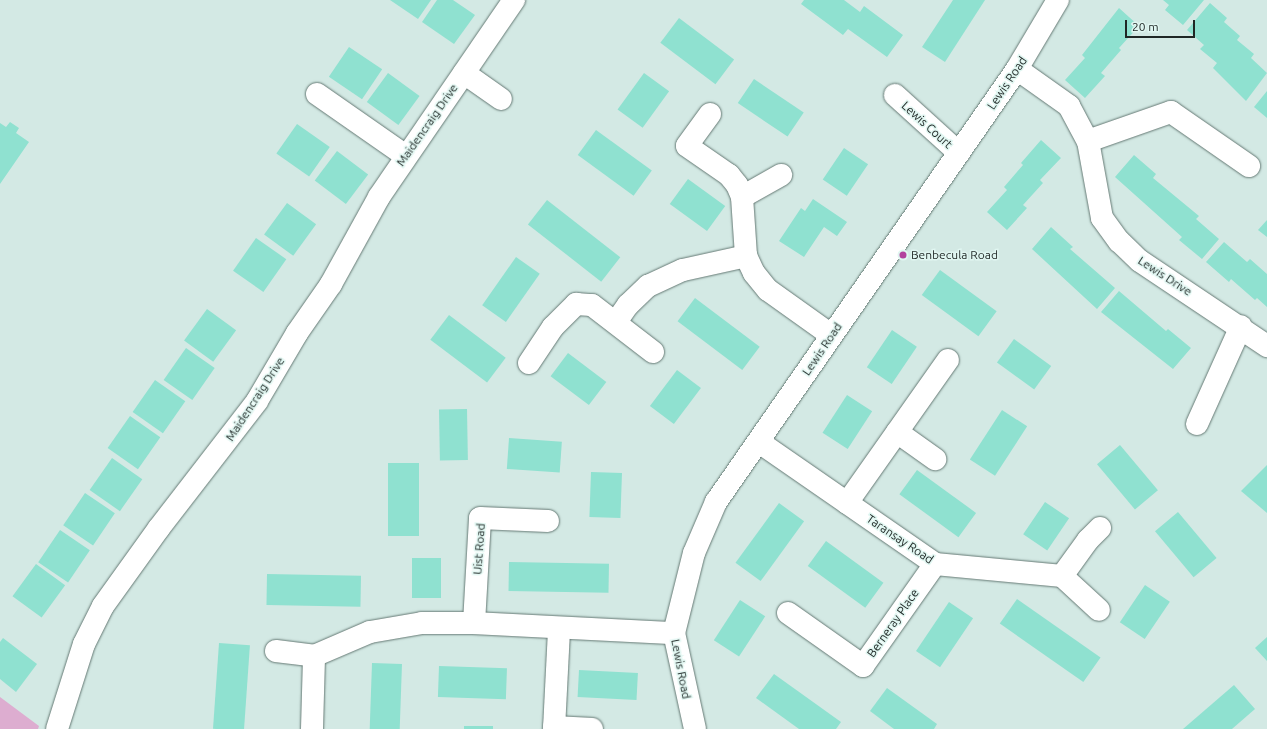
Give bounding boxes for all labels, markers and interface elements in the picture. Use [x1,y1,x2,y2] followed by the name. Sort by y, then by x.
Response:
[1127,12,1197,38] scale bar
[1132,20,1159,33] text: 20 m
[984,54,1030,112] street label: Lewis Road
[393,81,461,169] street label: Maidencraig Drive
[899,98,955,152] street label: Lewis Court
[911,248,998,262] place label: Benbecula Road
[898,250,908,260] marker: Benbecula Road
[1135,253,1195,299] street label: Lewis Drive
[799,320,845,378] street label: Lewis Road
[222,354,288,444] street label: Maidencraig Drive
[864,511,936,567] street label: Taransay Road
[470,523,488,575] street label: Uist Road
[864,586,922,660] street label: Berneray Place
[668,638,694,700] street label: Lewis Road

